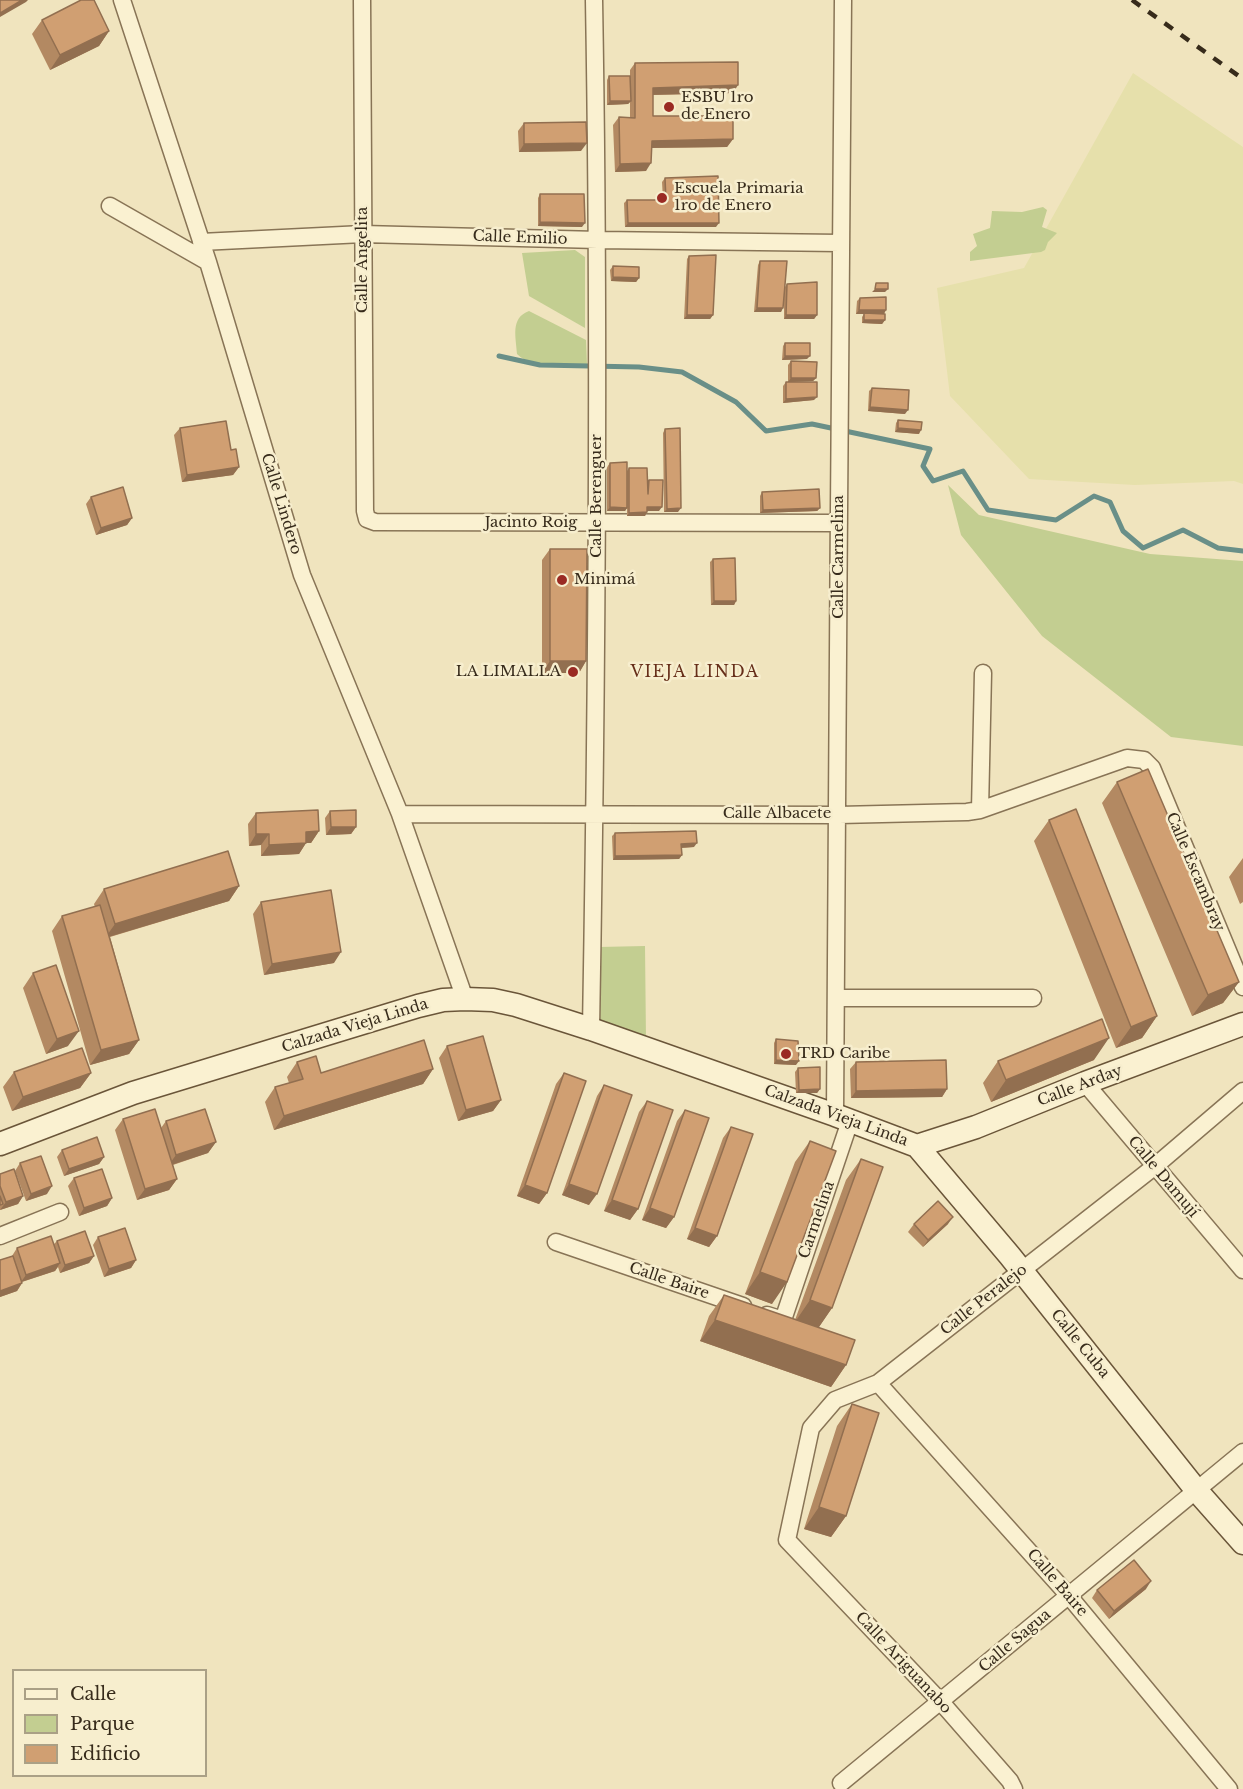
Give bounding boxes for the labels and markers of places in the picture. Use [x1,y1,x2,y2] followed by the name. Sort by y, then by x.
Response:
[681,89,754,124] place label: ESBU 1ro de Enero
[662,100,676,114] marker: ESBU 1ro de Enero
[674,180,803,215] place label: Escuela Primaria 1ro de Enero
[655,191,669,205] marker: Escuela Primaria 1ro de Enero
[574,571,635,589] place label: Minimá
[555,573,569,587] marker: Minimá
[456,663,561,681] place label: LA LIMALLA
[566,665,580,679] marker: LA LIMALLA
[798,1045,890,1063] place label: TRD Caribe
[779,1047,793,1061] marker: TRD Caribe

